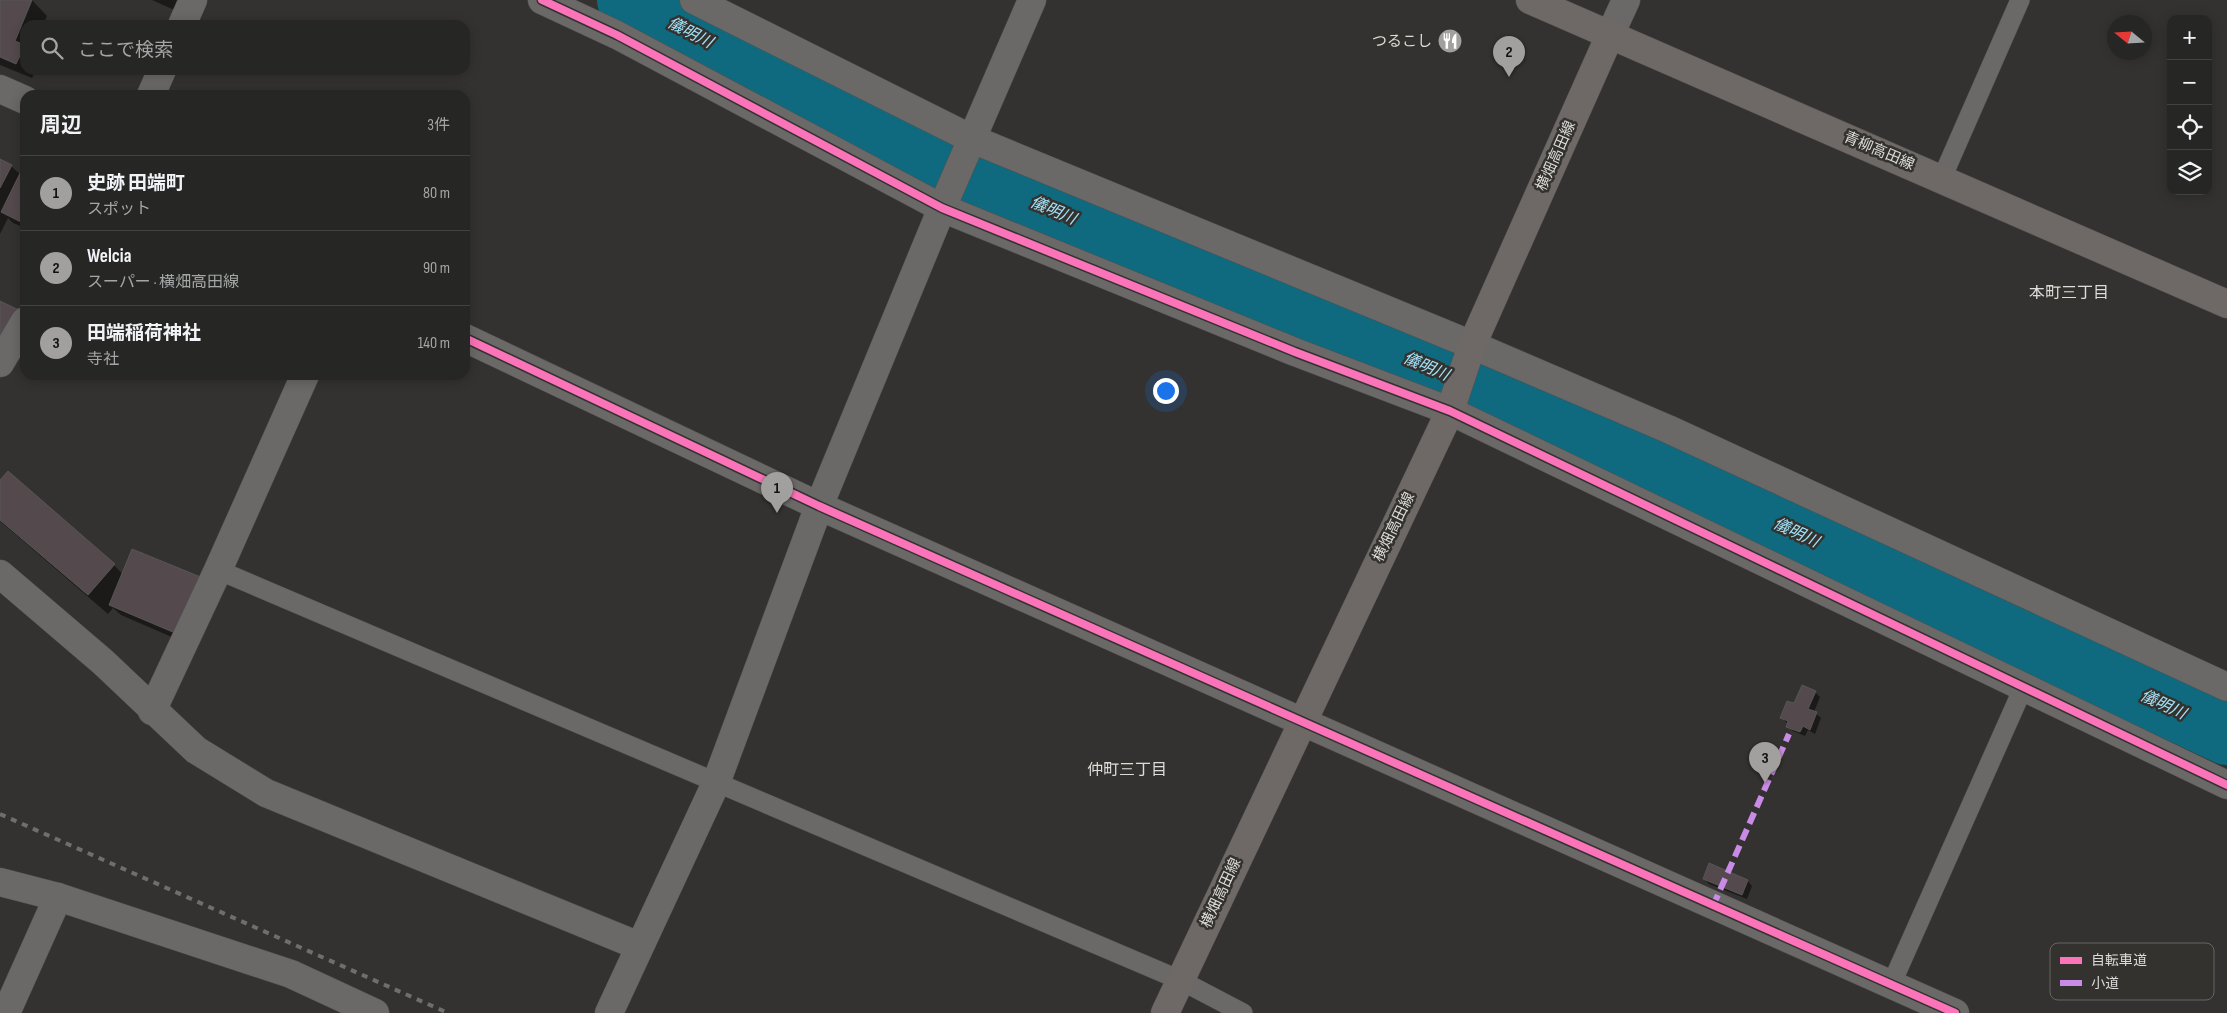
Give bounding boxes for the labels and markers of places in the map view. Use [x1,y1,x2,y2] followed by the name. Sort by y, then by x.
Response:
[1437,28,1463,54] restaurant icon: つるこし
[1372,32,1432,51] place label: つるこし
[1493,36,1525,77] pin: 2
[761,472,793,513] pin: 1
[1749,742,1781,783] pin: 3

